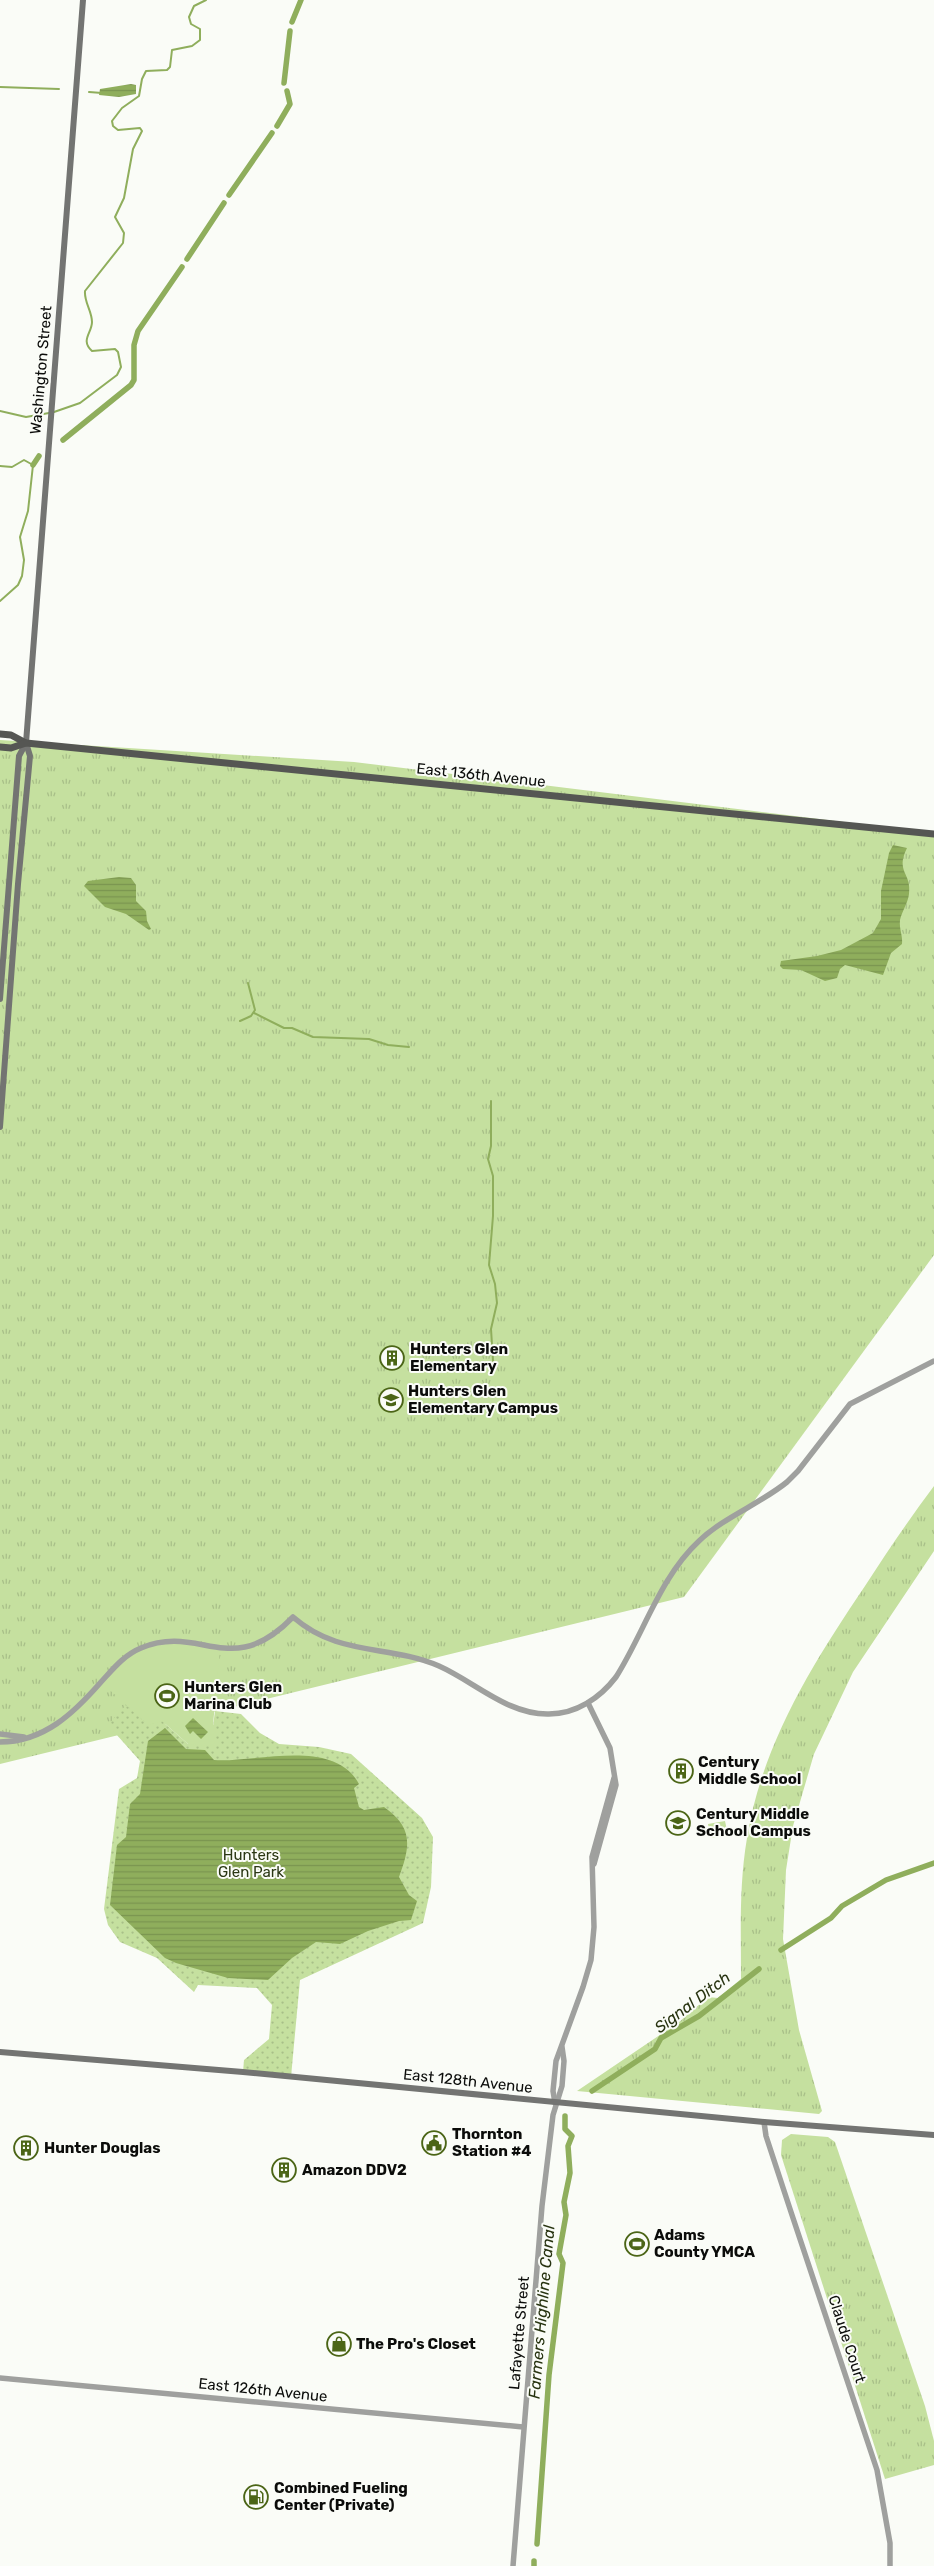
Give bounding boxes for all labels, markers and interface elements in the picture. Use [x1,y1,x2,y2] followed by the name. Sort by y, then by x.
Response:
[26,305,56,435] street label: Washington Street
[415,759,547,791] street label: East 136th Avenue
[410,1340,508,1375] place label: Hunters Glen Elementary
[379,1345,405,1371] building icon: Hunters Glen Elementary
[408,1382,558,1417] place label: Hunters Glen Elementary Campus
[378,1387,404,1413] school or university icon: Hunters Glen Elementary Campus
[184,1678,282,1713] place label: Hunters Glen Marina Club
[154,1683,180,1709] sports icon: Hunters Glen Marina Club
[698,1753,801,1788] place label: Century Middle School
[668,1758,694,1784] building icon: Century Middle School
[696,1805,811,1840] place label: Century Middle School Campus
[665,1810,691,1836] school or university icon: Century Middle School Campus
[218,1846,284,1881] park label: Hunters Glen Park
[651,1968,734,2037] water label: Signal Ditch
[402,2065,534,2097] street label: East 128th Avenue
[452,2125,532,2160] place label: Thornton Station #4
[421,2130,447,2156] public building icon: Thornton Station #4
[13,2135,39,2161] building icon: Hunter Douglas
[44,2139,160,2157] place label: Hunter Douglas
[271,2157,297,2183] building icon: Amazon DDV2
[302,2161,407,2179] place label: Amazon DDV2
[524,2223,559,2400] water label: Farmers Highline Canal
[654,2226,755,2261] place label: Adams County YMCA
[624,2231,650,2257] sports icon: Adams County YMCA
[505,2275,533,2391] street label: Lafayette Street
[824,2293,870,2385] street label: Claude Court
[326,2331,352,2357] shop icon: The Pro's Closet
[356,2335,476,2353] place label: The Pro's Closet
[198,2374,328,2406] street label: East 126th Avenue
[274,2479,408,2514] place label: Combined Fueling Center (Private)
[243,2484,269,2510] fuel station icon: Combined Fueling Center (Private)

